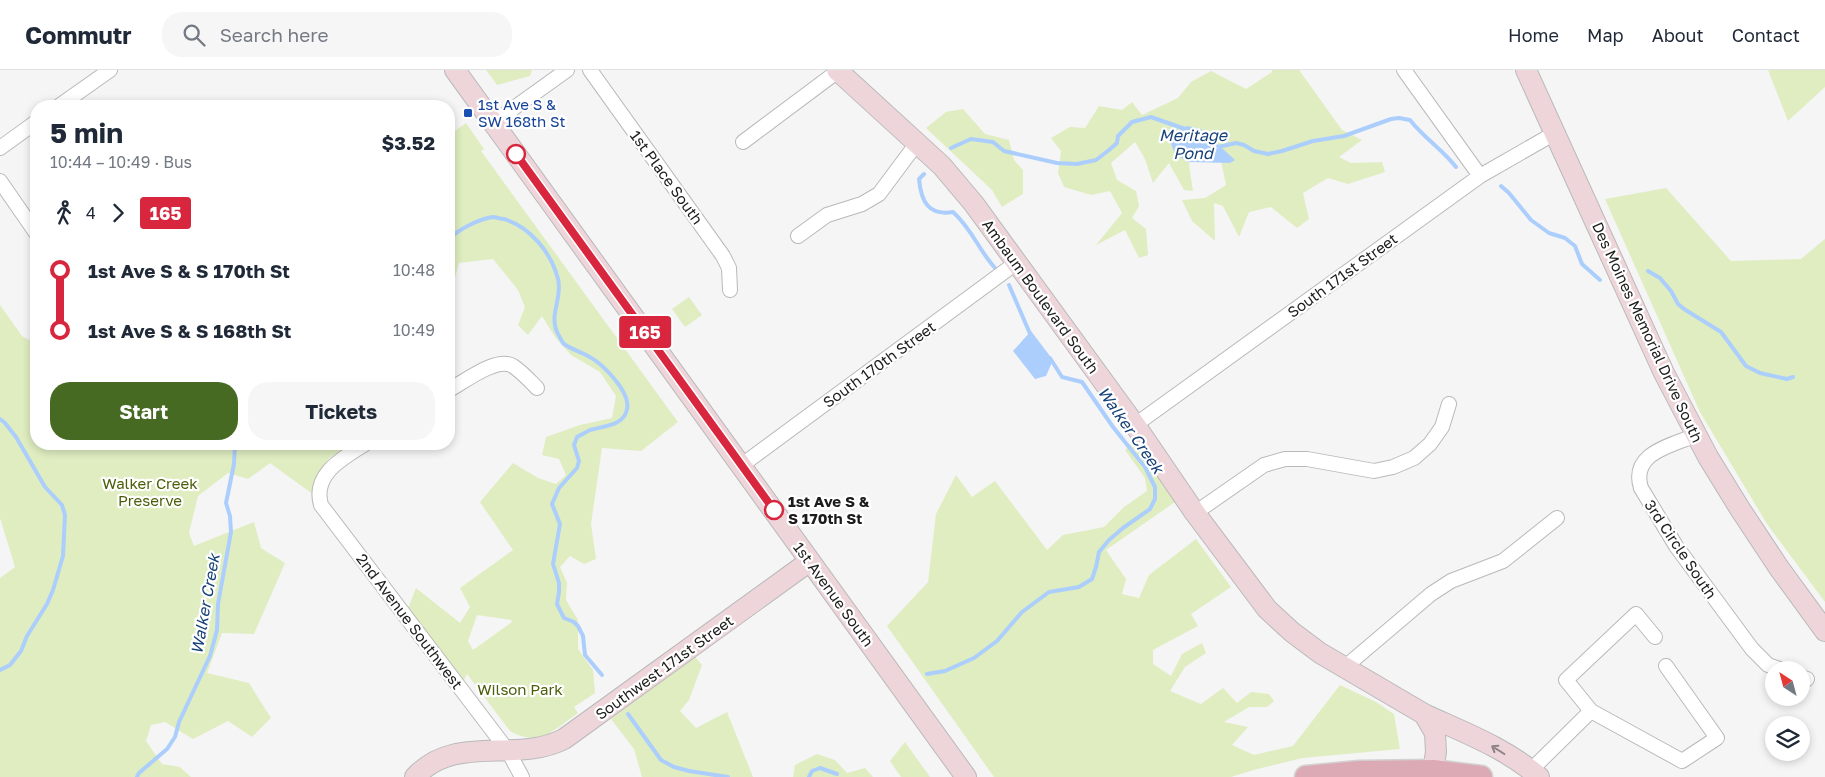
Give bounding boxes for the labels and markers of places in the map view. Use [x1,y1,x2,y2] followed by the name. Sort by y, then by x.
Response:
[478,95,565,130] place label: 1st Ave S & SW 168th St
[462,107,474,119] marker: 1st Ave S & SW 168th St
[506,144,526,164] unlabelled marker
[788,492,870,527] place label: 1st Ave S & S 170th St
[764,500,784,520] marker: 1st Ave S & S 170th St

